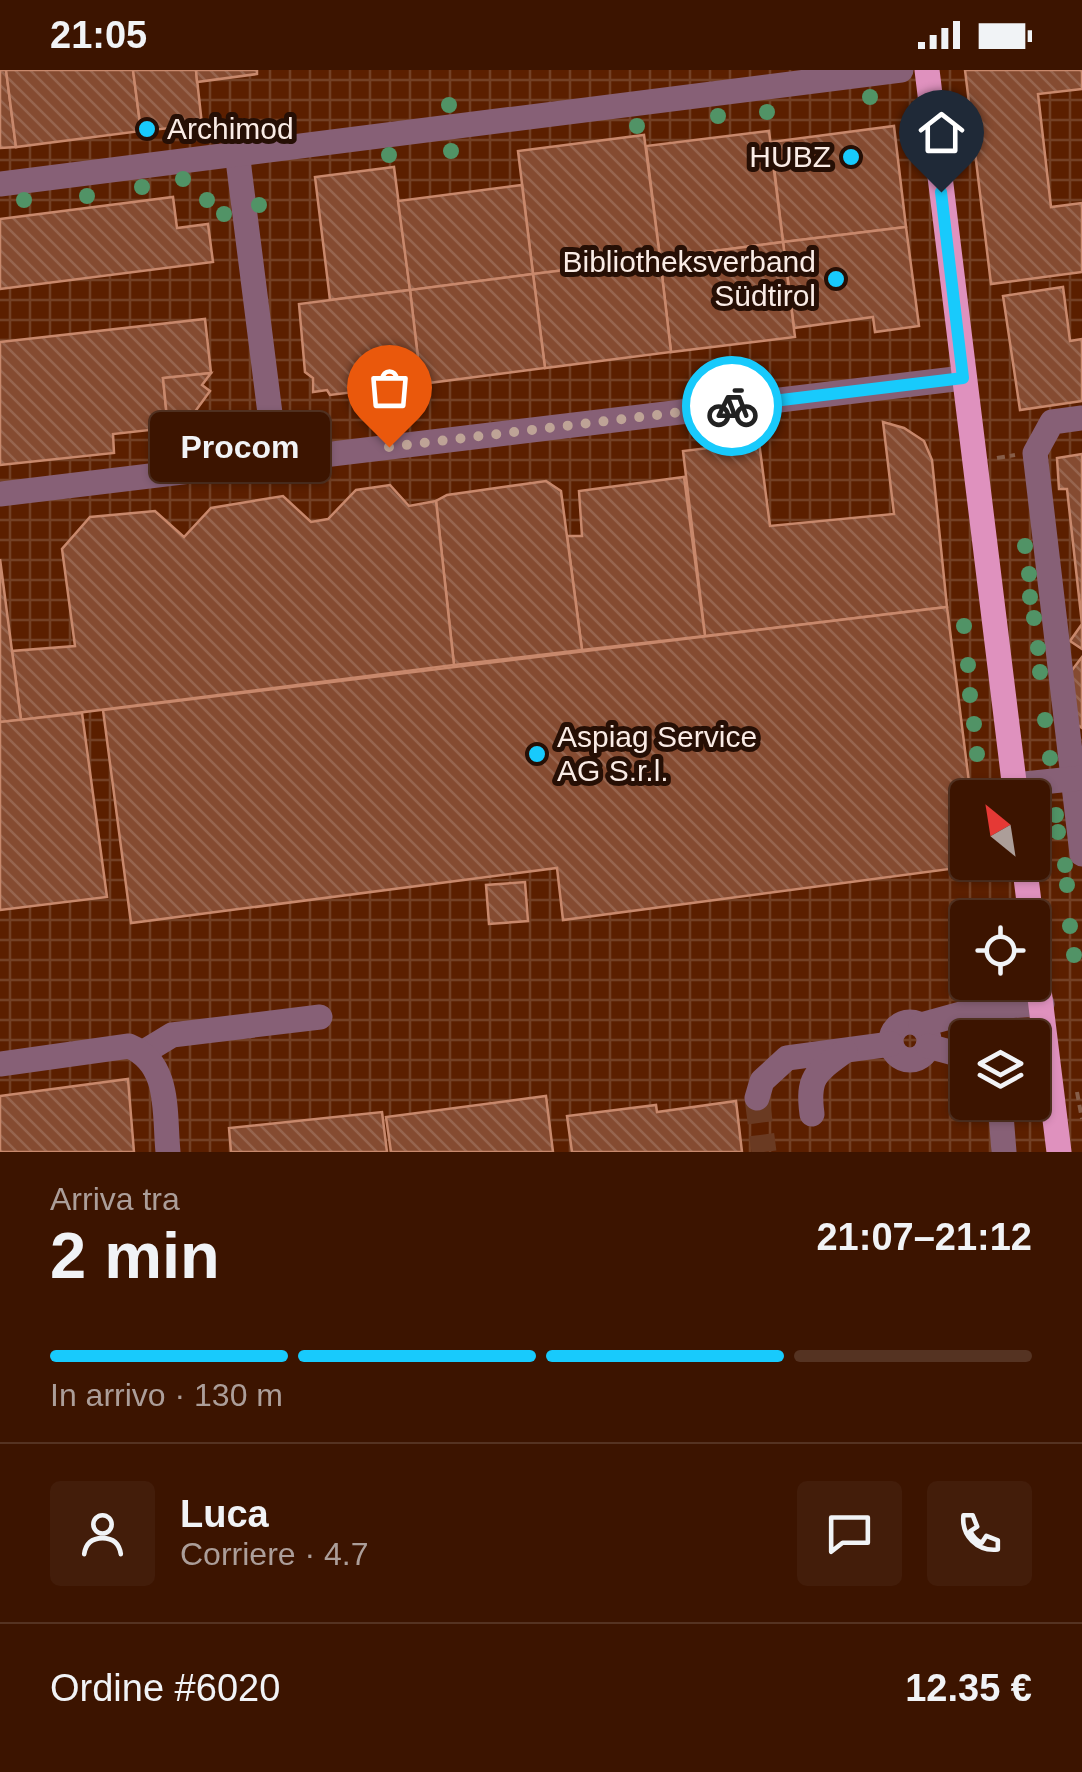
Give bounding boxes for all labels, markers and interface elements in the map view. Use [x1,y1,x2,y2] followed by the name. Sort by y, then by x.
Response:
[50,14,147,56] text: 21:05
[899,90,984,193] pin
[914,105,969,160] icon: home
[167,112,294,145] place label: Archimod
[136,118,158,140] marker: Archimod
[749,140,831,173] place label: HUBZ
[840,146,862,168] marker: HUBZ
[563,245,816,312] place label: Bibliotheksverband Südtirol
[825,268,847,290] marker: Bibliotheksverband Südtirol
[347,345,432,448] pin
[682,356,782,456] courier
[362,360,417,415] icon: bag
[705,379,760,434] icon: bike
[149,412,329,482] callout: Procom
[180,429,300,465] text: Procom
[557,720,757,787] place label: Aspiag Service AG S.r.l.
[526,743,548,765] marker: Aspiag Service AG S.r.l.
[950,780,1050,880] north arrow
[950,780,1050,1120] map controls
[950,900,1050,1000] button: locate
[950,1020,1050,1120] button: layers
[50,1181,180,1217] text: Arriva tra
[816,1216,1032,1258] text: 21:07–21:12
[50,1219,220,1292] text: 2 min
[50,1377,283,1413] text: In arrivo · 130 m
[50,1481,155,1586] button: person
[797,1481,902,1586] button: chat
[927,1481,1032,1586] button: phone
[180,1493,269,1535] text: Luca
[180,1536,369,1572] text: Corriere · 4.7
[50,1667,280,1709] text: Ordine #6020
[905,1667,1032,1709] text: 12.35 €

